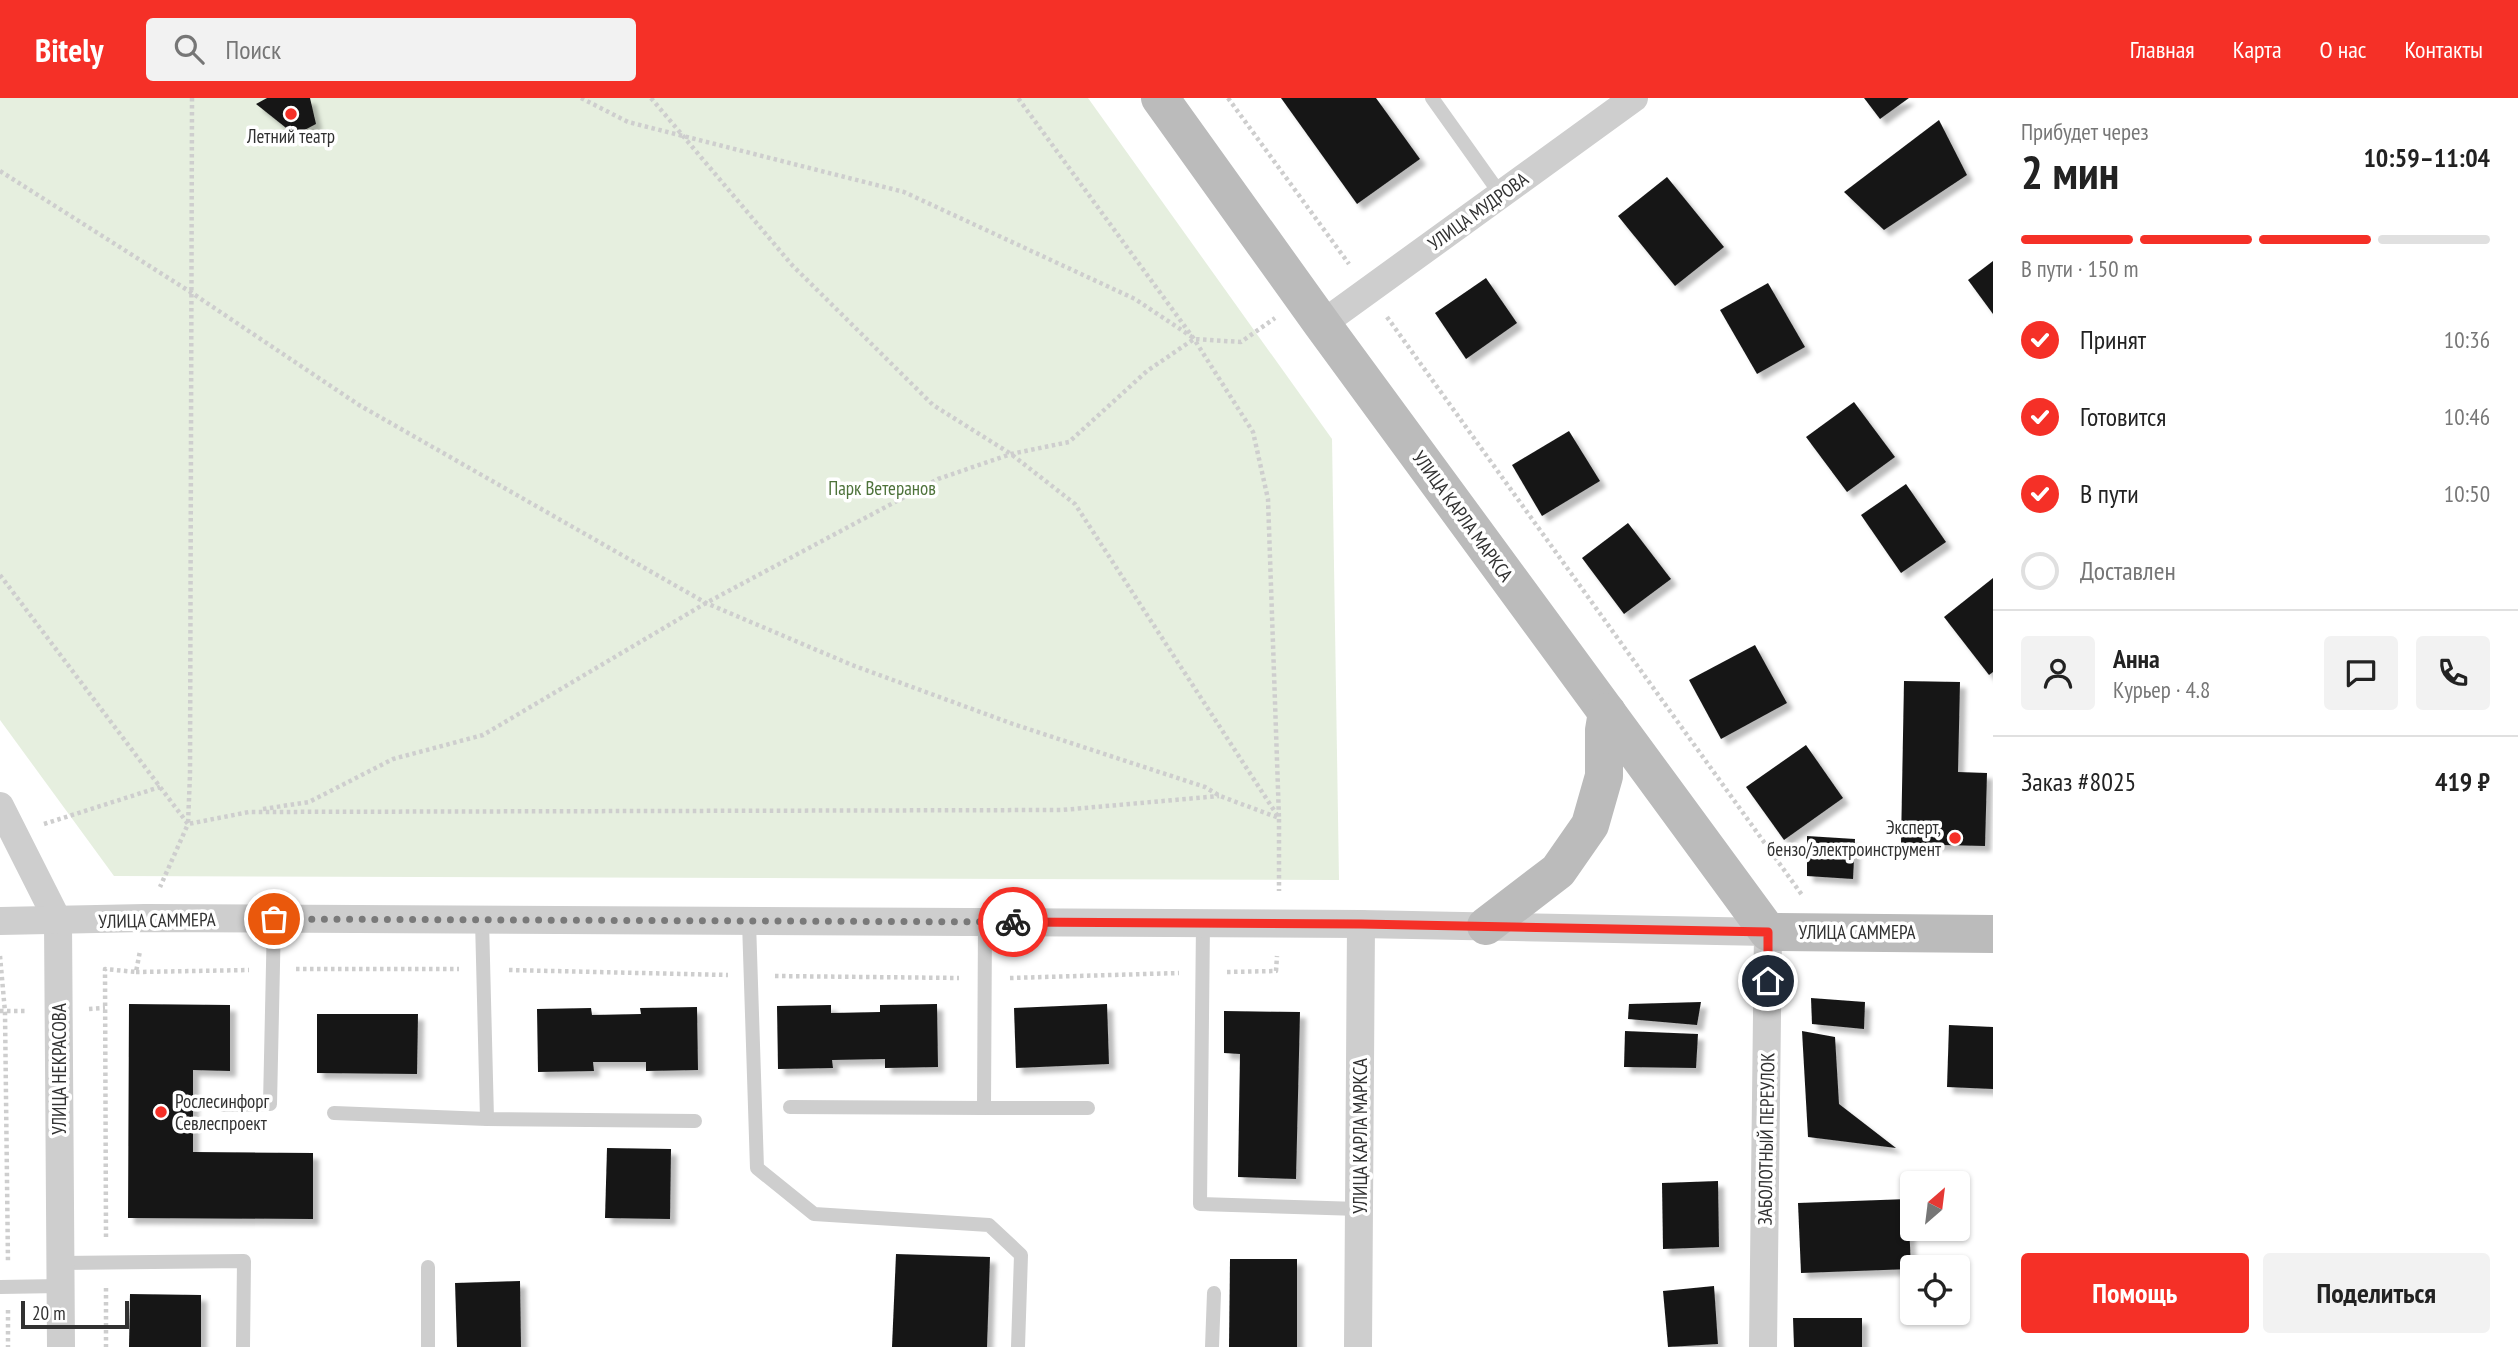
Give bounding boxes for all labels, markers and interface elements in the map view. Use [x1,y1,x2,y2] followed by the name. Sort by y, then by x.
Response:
[146,18,636,81] search box
[35,28,104,71] text: Bitely
[170,30,208,68] icon: search
[226,33,281,66] text: Поиск
[2130,34,2195,65] text: Главная
[2233,34,2282,65] text: Карта
[2320,34,2366,65] text: О нас
[2404,34,2483,65] text: Контакты
[283,106,299,122] marker: Летний театр
[2021,117,2149,146] text: Прибудет через
[246,124,335,148] place label: Летний театр
[2363,141,2490,174] text: 10:59–11:04
[2021,142,2119,202] text: 2 мин
[1423,167,1533,255] street label: УЛИЦА МУДРОВА
[2021,254,2138,283] text: В пути · 150 m
[2021,321,2059,359] icon: check
[2080,323,2146,356] text: Принят
[2444,325,2490,354] text: 10:36
[2021,398,2059,436] icon: check
[2080,400,2166,433] text: Готовится
[2444,402,2490,431] text: 10:46
[1408,446,1518,586] street label: УЛИЦА КАРЛА МАРКСА
[2021,475,2059,513] icon: check
[828,476,936,500] park label: Парк Ветеранов
[2080,477,2139,510] text: В пути
[2444,479,2490,508] text: 10:50
[2080,554,2176,587] text: Доставлен
[2021,636,2095,710] button: person
[2324,636,2398,710] button: chat
[2416,636,2490,710] button: phone
[2113,642,2160,675] text: Анна
[2113,675,2210,704] text: Курьер · 4.8
[2021,765,2136,798] text: Заказ #8025
[2435,765,2490,798] text: 419 ₽
[1767,815,1942,861] place label: Эксперт, бензо/электроинструмент
[1947,830,1963,846] marker: Эксперт, бензо/электроинструмент
[978,887,1048,957] courier
[244,889,304,949] pin
[255,900,293,938] icon: bag
[994,903,1032,941] icon: bike
[98,907,216,933] street label: УЛИЦА САММЕРА
[1798,920,1916,944] street label: УЛИЦА САММЕРА
[1738,951,1798,1011] pin
[1749,962,1787,1000] icon: home
[47,1003,71,1135] street label: УЛИЦА НЕКРАСОВА
[1752,1052,1780,1226] street label: ЗАБОЛОТНЫЙ ПЕРЕУЛОК
[1348,1058,1372,1214] street label: УЛИЦА КАРЛА МАРКСА
[175,1089,270,1135] place label: Рослесинфорг Севлеспроект
[153,1104,169,1120] marker: Рослесинфорг Севлеспроект
[1900,1171,1970,1241] north arrow
[1900,1171,1970,1325] map controls
[2021,1253,2249,1333] button: Помощь
[2263,1253,2490,1333] button: Поделиться
[1900,1255,1970,1325] button: locate
[21,1298,130,1330] scale bar
[32,1301,66,1325] text: 20 m

